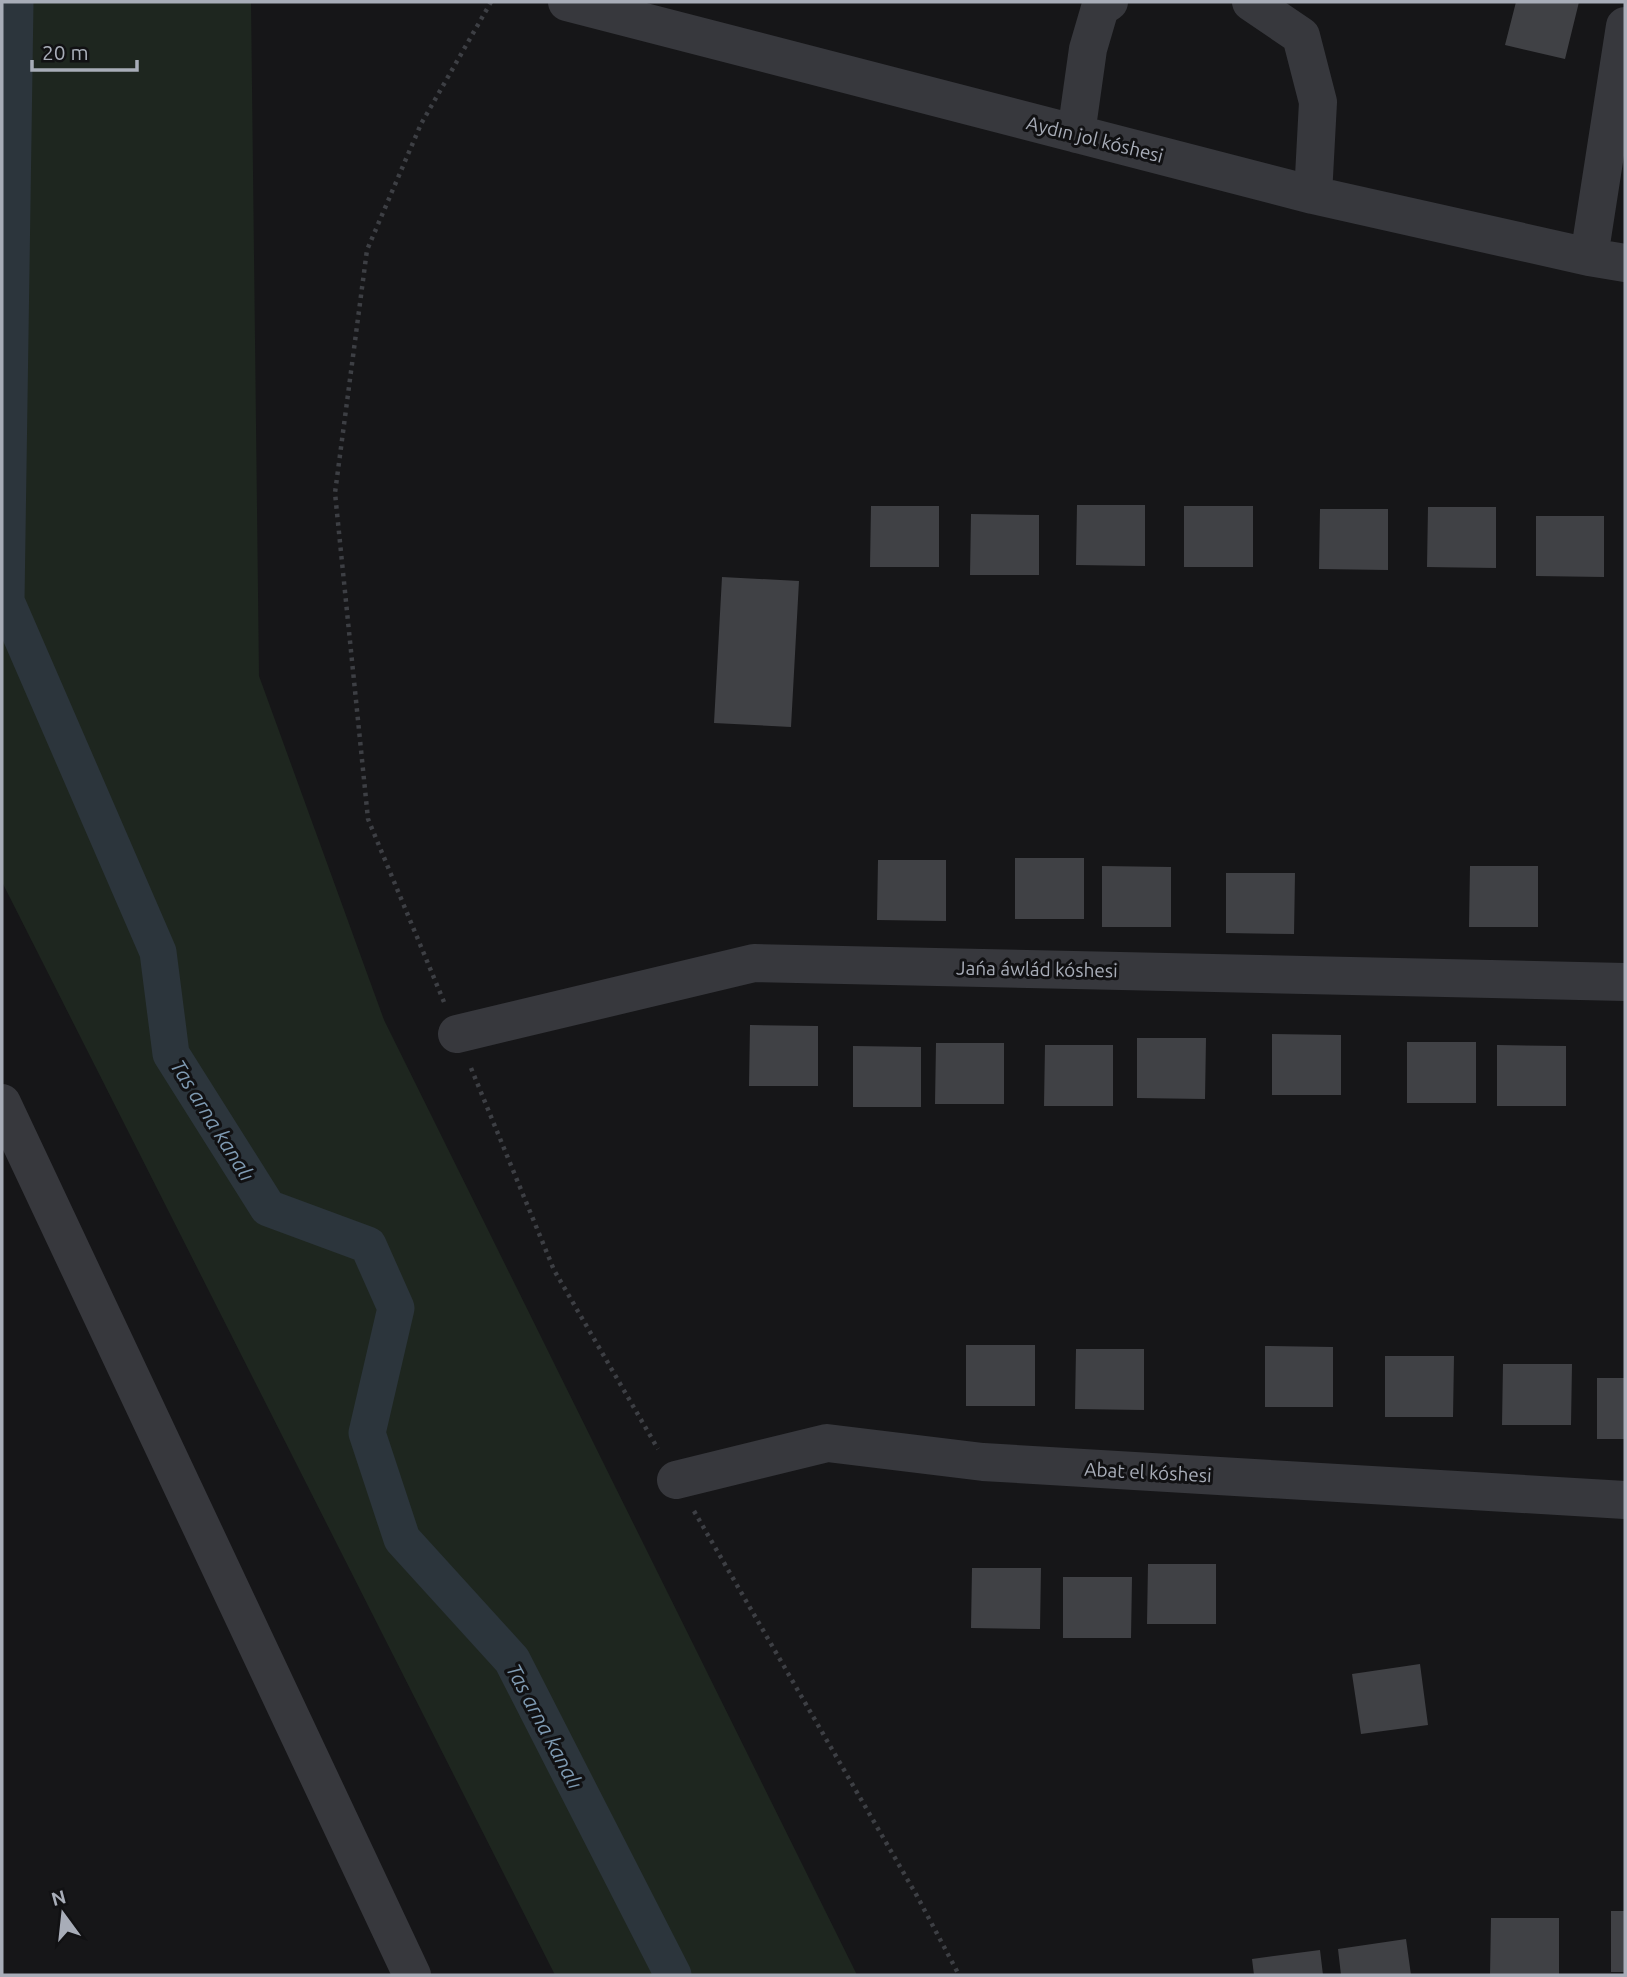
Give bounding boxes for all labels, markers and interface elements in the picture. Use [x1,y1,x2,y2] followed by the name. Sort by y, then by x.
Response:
[32,28,136,72] scale bar
[42,40,89,64] text: 20 m
[1024,111,1166,167] street label: Aydın jol kóshesi
[956,957,1118,981] street label: Jańa áwlád kóshesi
[166,1055,260,1185] water label: Tas arna kanalı
[1084,1458,1212,1486] street label: Abat el kóshesi
[502,1659,588,1793] water label: Tas arna kanalı
[28,1879,98,1949] north arrow
[49,1885,68,1910] text: N

